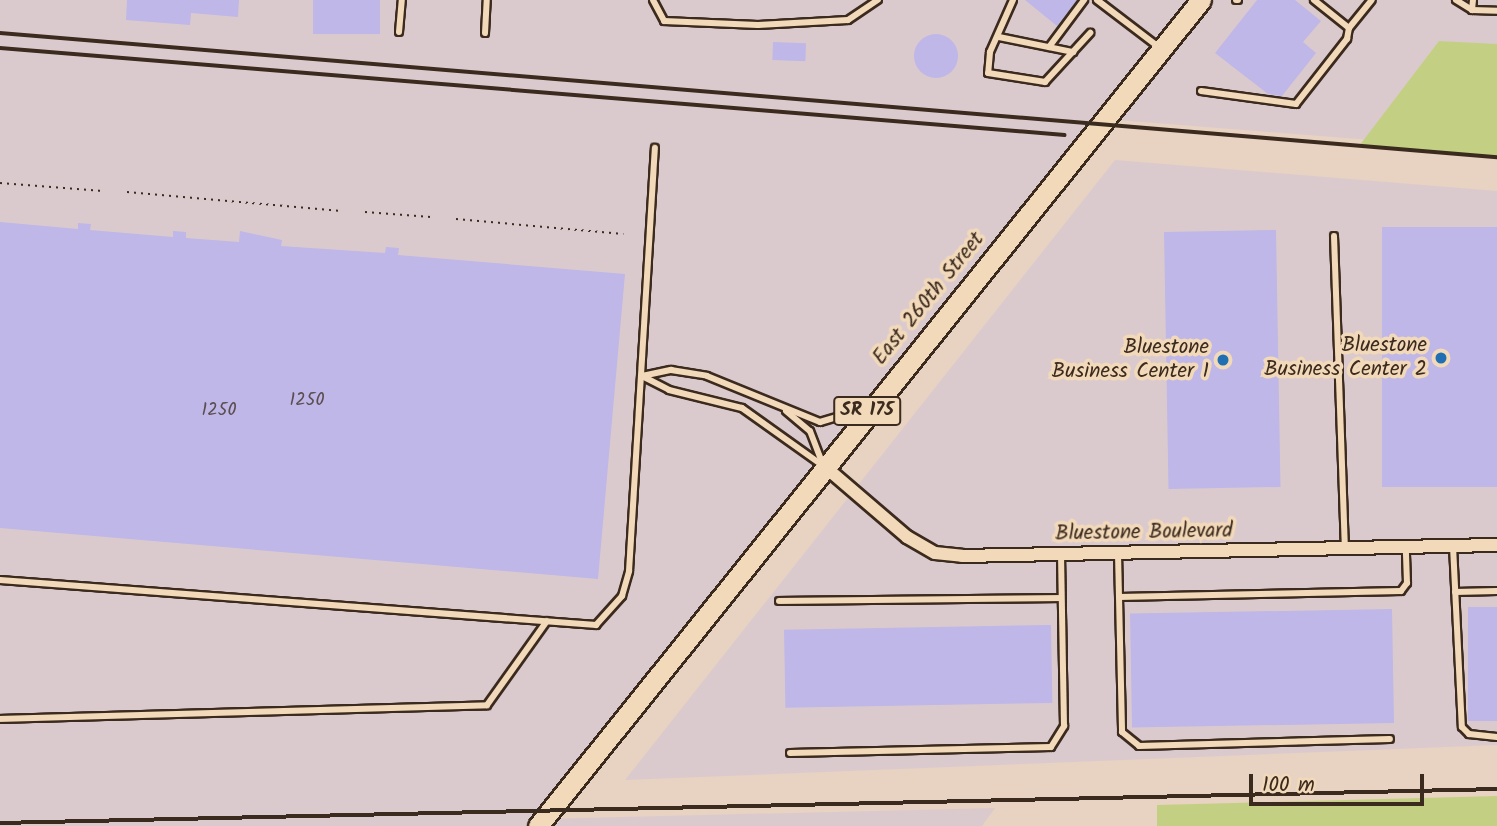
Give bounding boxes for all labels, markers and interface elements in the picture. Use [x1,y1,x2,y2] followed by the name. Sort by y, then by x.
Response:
[868,228,990,370] street label: East 260th Street
[1264,333,1427,383] place label: Bluestone Business Center 2
[1052,335,1209,385] place label: Bluestone Business Center 1
[1433,350,1449,366] marker: Bluestone Business Center 2
[1215,352,1231,368] marker: Bluestone Business Center 1
[290,390,324,412] house number: 1250
[832,396,902,426] road number: SR 175
[202,400,236,422] house number: 1250
[1055,519,1233,547] street label: Bluestone Boulevard
[1252,760,1427,804] scale bar
[1262,769,1315,802] text: 100 m

